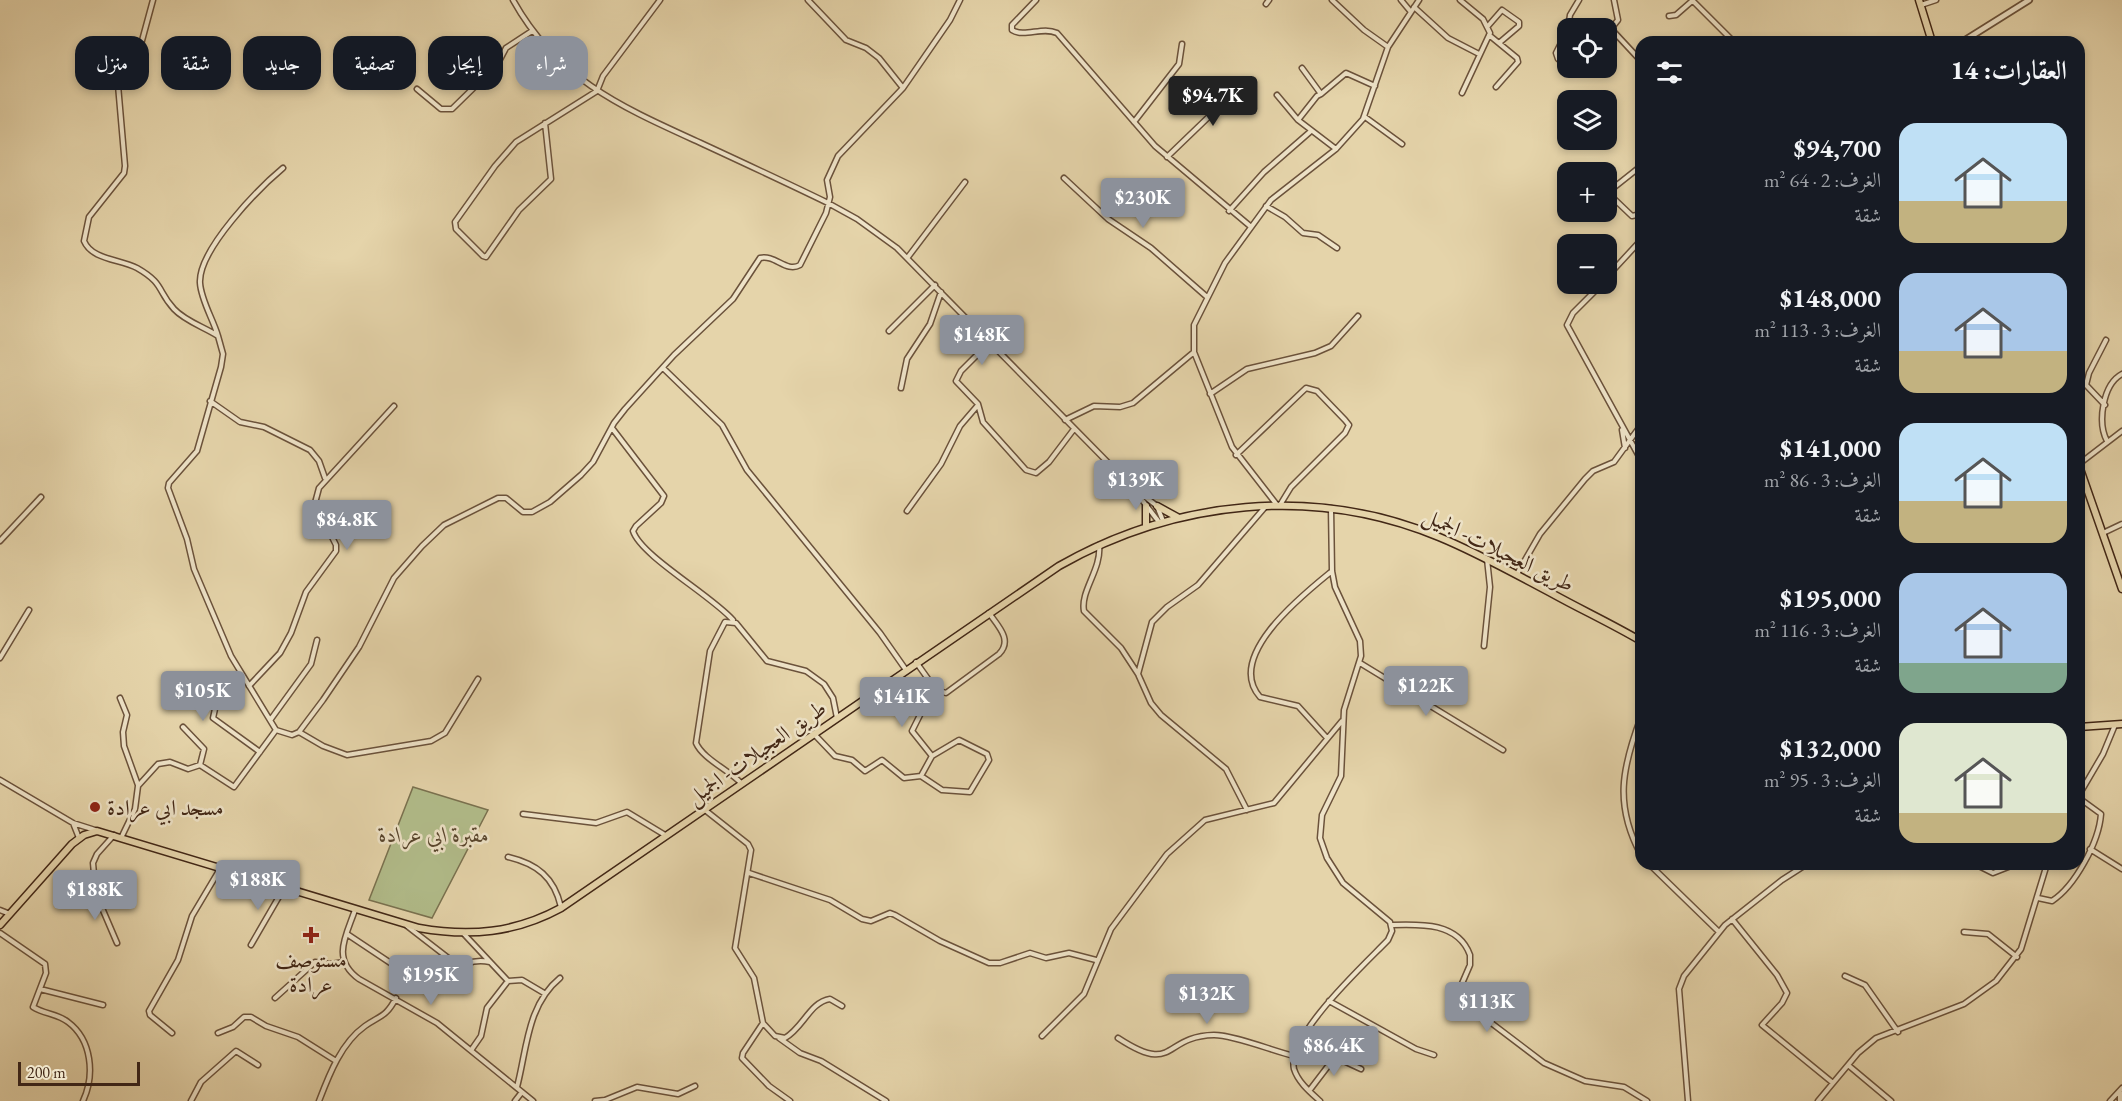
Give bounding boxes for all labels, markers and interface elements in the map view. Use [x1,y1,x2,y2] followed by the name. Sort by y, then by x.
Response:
[1557,18,1617,294] map controls
[1557,18,1617,78] button: locate
[75,36,149,90] chip: منزل
[161,36,231,90] chip: شقة
[243,36,321,90] chip: جديد
[333,36,416,90] chip: تصفية
[428,36,503,90] chip: إيجار
[515,36,588,90] chip: شراء
[1950,53,2067,87] text: العقارات: 14
[1653,56,1686,89] icon: filters
[1164,76,1262,127] pin: $94.7K
[1182,82,1244,108] text: $94.7K
[1557,90,1617,150] button: layers
[1794,131,1881,165] text: $94,700
[1947,147,2019,219] icon: home
[1557,162,1617,222] button: +
[1764,167,1881,193] text: الغرف: 2 · 64 m²
[1101,178,1185,229] pin: $230K
[1115,184,1171,210] text: $230K
[1855,202,1881,228] text: شقة
[1557,234,1617,294] button: −
[1780,281,1881,315] text: $148,000
[1947,297,2019,369] icon: home
[940,315,1024,366] pin: $148K
[1754,317,1881,343] text: الغرف: 3 · 113 m²
[954,321,1010,347] text: $148K
[1855,352,1881,378] text: شقة
[1780,431,1881,465] text: $141,000
[1947,447,2019,519] icon: home
[1094,460,1178,511] pin: $139K
[1108,466,1164,492] text: $139K
[1764,467,1881,493] text: الغرف: 3 · 86 m²
[298,500,396,551] pin: $84.8K
[1418,500,1579,599] street label: طريق العجيلات- الجميل
[1855,502,1881,528] text: شقة
[316,506,378,532] text: $84.8K
[1780,581,1881,615] text: $195,000
[1947,597,2019,669] icon: home
[1754,617,1881,643] text: الغرف: 3 · 116 m²
[1855,652,1881,678] text: شقة
[1384,666,1468,717] pin: $122K
[161,671,245,722] pin: $105K
[1398,672,1454,698] text: $122K
[175,677,231,703] text: $105K
[860,677,944,728] pin: $141K
[874,683,930,709] text: $141K
[681,693,833,812] street label: طريق العجيلات- الجميل
[1780,731,1881,765] text: $132,000
[1947,747,2019,819] icon: home
[1764,767,1881,793] text: الغرف: 3 · 95 m²
[107,793,224,826] place label: مسجد ابي عرادة
[88,800,102,814] marker: مسجد ابي عرادة
[1855,802,1881,828] text: شقة
[378,820,489,853] park label: مقبرة ابي عرادة
[216,860,300,911] pin: $188K
[230,866,286,892] text: $188K
[53,870,137,921] pin: $188K
[67,876,123,902] text: $188K
[302,926,320,944] marker: مستوصف عرادة
[275,945,347,1000] place label: مستوصف عرادة
[389,955,473,1006] pin: $195K
[403,961,459,987] text: $195K
[1165,974,1249,1025] pin: $132K
[1179,980,1235,1006] text: $132K
[1445,982,1529,1033] pin: $113K
[1459,988,1515,1014] text: $113K
[1285,1026,1383,1077] pin: $86.4K
[1303,1032,1365,1058] text: $86.4K
[18,1059,140,1086] scale bar
[27,1062,66,1083] text: 200 m

